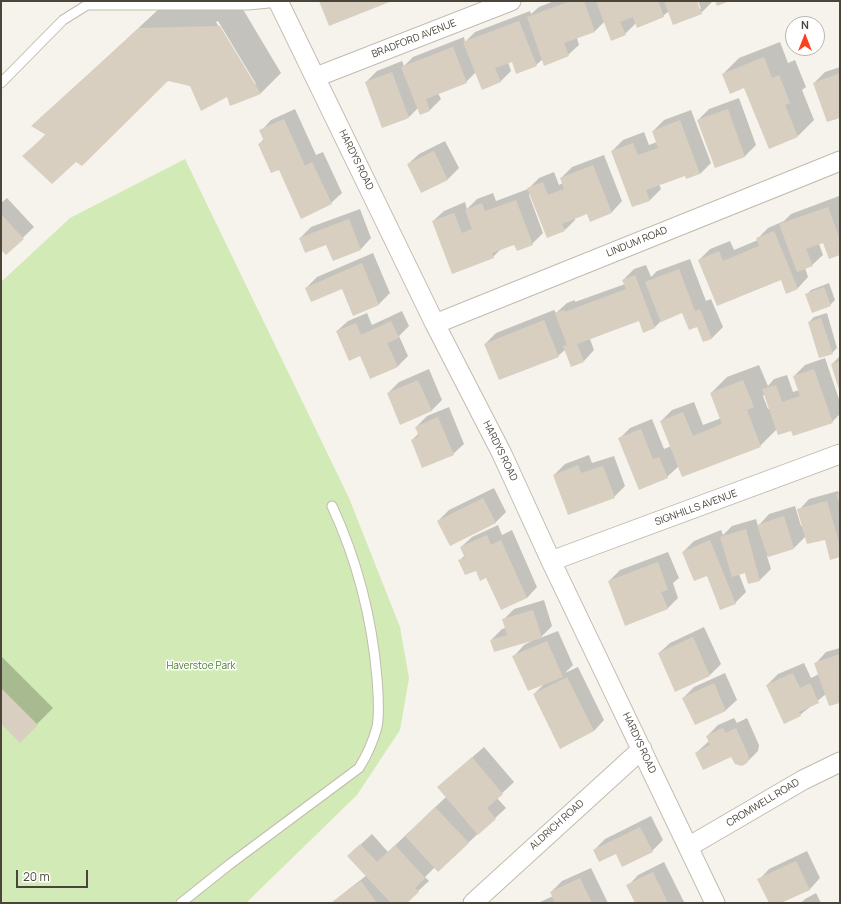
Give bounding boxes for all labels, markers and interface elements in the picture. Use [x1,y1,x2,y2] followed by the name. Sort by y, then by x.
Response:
[785,16,825,56] north arrow
[370,17,458,61] street label: BRADFORD AVENUE
[801,17,809,32] text: N
[336,128,376,192] street label: HARDYS ROAD
[605,224,669,260] street label: LINDUM ROAD
[480,419,520,483] street label: HARDYS ROAD
[653,488,739,528] street label: SIGNHILLS AVENUE
[166,660,236,672] park label: Haverstoe Park
[620,711,658,775] street label: HARDYS ROAD
[724,777,802,829] street label: CROMWELL ROAD
[527,797,587,853] street label: ALDRICH ROAD
[18,862,90,888] scale bar
[23,868,50,885] text: 20 m

